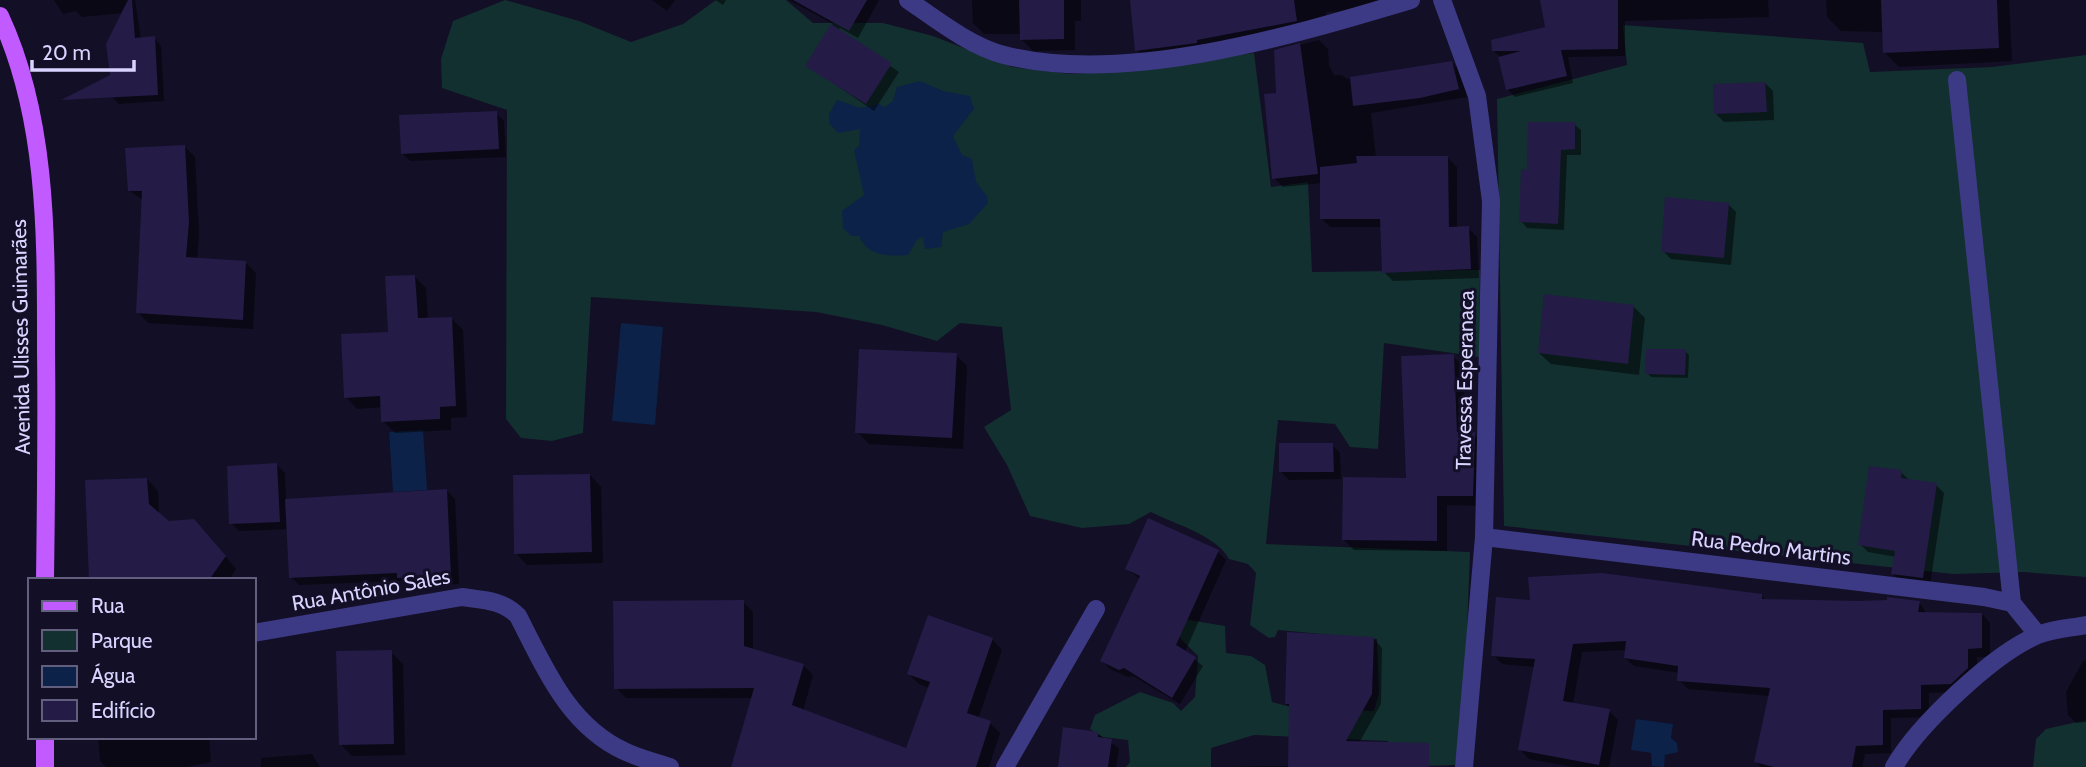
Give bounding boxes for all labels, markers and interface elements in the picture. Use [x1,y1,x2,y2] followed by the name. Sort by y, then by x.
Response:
[32,28,133,72] scale bar
[42,40,91,65] text: 20 m
[6,219,35,455] street label: Avenida Ulisses Guimarães
[1450,290,1479,470] street label: Travessa Esperanaca
[1690,525,1853,570] street label: Rua Pedro Martins
[290,563,452,616] street label: Rua Antônio Sales
[28,578,256,739] legend
[91,593,125,618] text: Rua
[91,628,153,653] text: Parque
[91,663,135,688] text: Água
[91,698,155,723] text: Edifício

